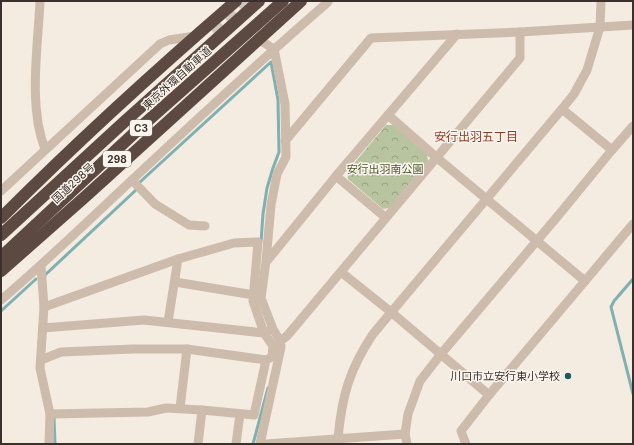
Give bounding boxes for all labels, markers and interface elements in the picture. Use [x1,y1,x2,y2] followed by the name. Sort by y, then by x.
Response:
[140,43,214,113] street label: 東京外環自動車道
[130,120,152,136] road number: C3
[434,129,518,144] district label: 安行出羽五丁目
[103,151,131,167] road number: 298
[49,160,97,206] street label: 国道298号
[347,162,424,176] park label: 安行出羽南公園
[450,369,560,383] place label: 川口市立安行東小学校
[563,371,573,381] marker: 川口市立安行東小学校

